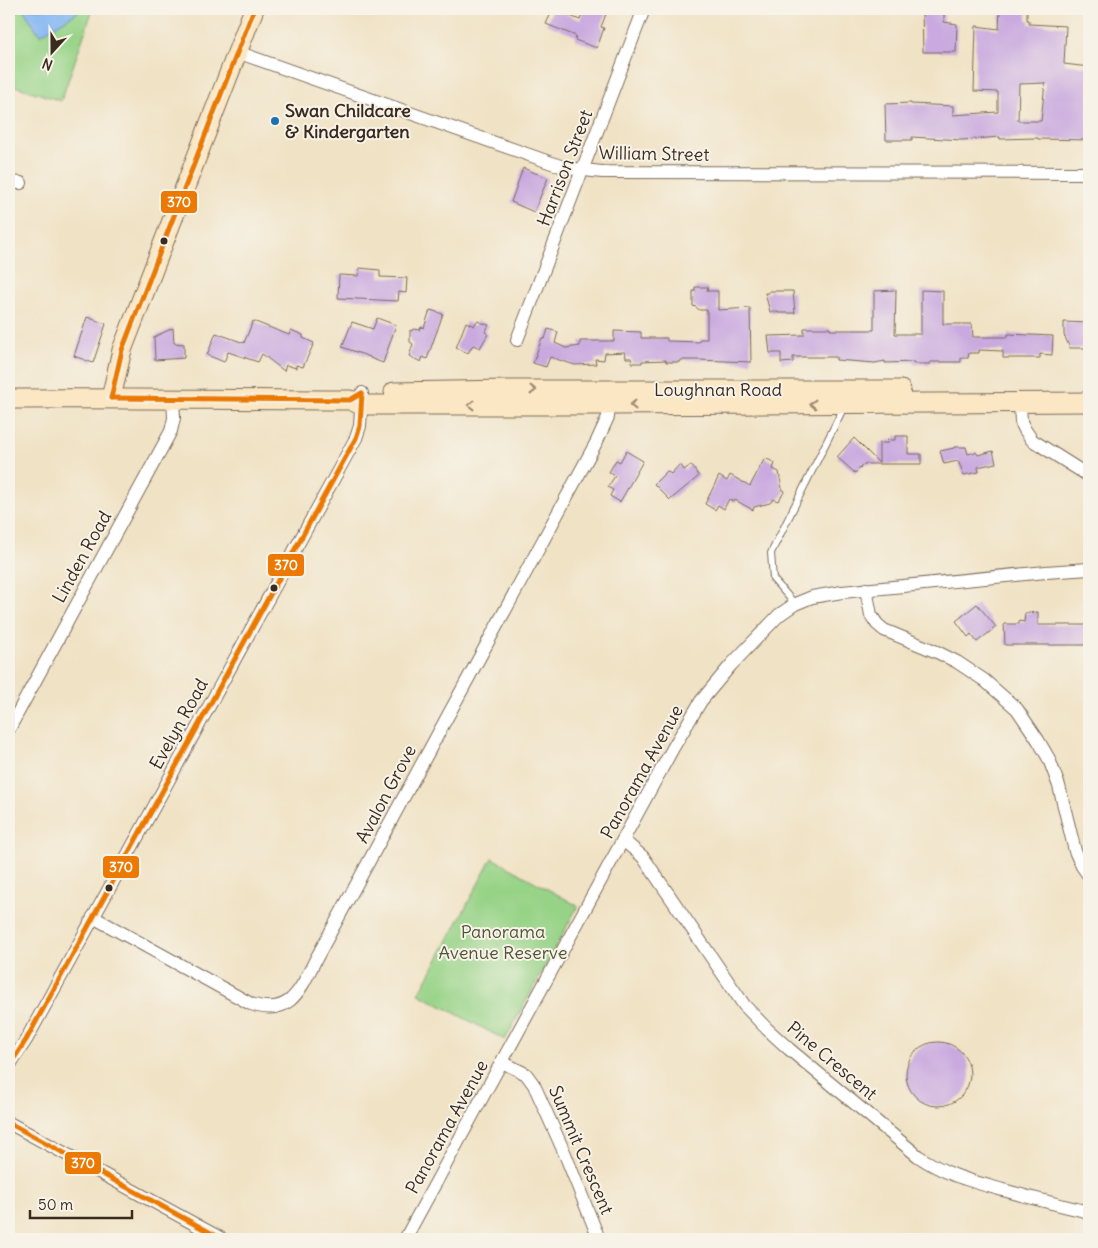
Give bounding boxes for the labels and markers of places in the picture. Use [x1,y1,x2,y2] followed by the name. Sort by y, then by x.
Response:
[285,99,411,143] place label: Swan Childcare & Kindergarten
[269,115,281,127] marker: Swan Childcare & Kindergarten
[159,236,169,246] unlabelled marker
[269,583,279,593] unlabelled marker
[104,883,114,893] unlabelled marker

